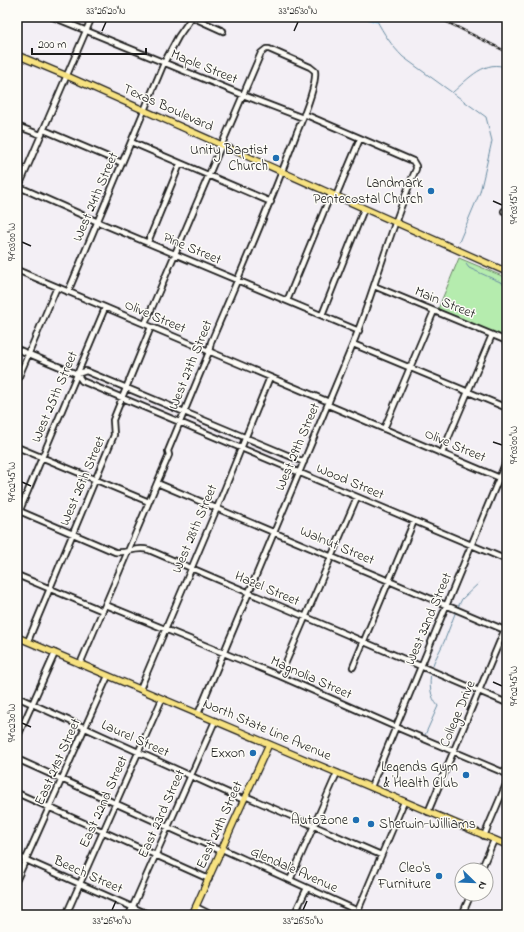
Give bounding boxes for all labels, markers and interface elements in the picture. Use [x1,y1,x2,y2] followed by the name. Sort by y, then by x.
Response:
[86,4,126,19] text: 33°26'20"N
[279,4,318,19] text: 33°26'30"N
[32,30,146,56] scale bar
[38,36,67,54] text: 200 m
[167,44,241,90] street label: Maple Street
[119,79,217,137] street label: Texas Boulevard
[190,140,268,177] place label: Unity Baptist Church
[68,149,124,245] street label: West 24th Street
[271,153,281,163] marker: Unity Baptist Church
[313,173,424,210] place label: Landmark Pentecostal Church
[426,186,436,196] marker: Landmark Pentecostal Church
[507,186,522,224] text: 94°03'15"W
[5,223,20,261] text: 94°03'00"W
[159,227,225,271] street label: Pine Street
[411,281,479,325] street label: Main Street
[121,295,189,339] street label: Olive Street
[163,317,219,413] street label: West 27th Street
[26,348,84,446] street label: West 25th Street
[270,399,326,494] street label: West 29th Street
[421,424,489,468] street label: Olive Street
[507,426,522,464] text: 94°03'00"W
[55,433,111,529] street label: West 26th Street
[313,458,388,506] street label: Wood Street
[5,462,20,502] text: 94°02'45"W
[167,481,223,577] street label: West 28th Street
[296,521,378,571] street label: Walnut Street
[231,566,303,612] street label: Hazel Street
[400,569,458,669] street label: West 32nd Street
[266,651,355,706] street label: Magnolia Street
[507,666,522,706] text: 94°02'45"W
[434,677,483,751] street label: College Drive
[199,693,335,767] street label: North State Line Avenue
[5,703,20,742] text: 94°02'30"W
[29,715,87,809] street label: East 21st Street
[98,715,173,763] street label: Laurel Street
[210,743,245,764] place label: Exxon
[248,748,258,758] marker: Exxon
[74,752,134,851] street label: East 22nd Street
[381,757,459,794] place label: Legends Gym & Health Club
[133,766,191,862] street label: East 23rd Street
[461,770,471,780] marker: Legends Gym & Health Club
[191,777,249,872] street label: East 24th Street
[291,810,349,831] place label: AutoZone
[379,814,476,835] place label: Sherwin-Williams
[351,815,361,825] marker: AutoZone
[366,819,376,829] marker: Sherwin-Williams
[247,841,342,899] street label: Glendale Avenue
[49,850,126,900] street label: Beech Street
[377,858,432,895] place label: Cleo's Furniture
[454,862,494,902] north arrow
[434,871,444,881] marker: Cleo's Furniture
[473,879,491,892] text: N
[93,914,132,929] text: 33°26'40"N
[283,914,323,929] text: 33°26'50"N

